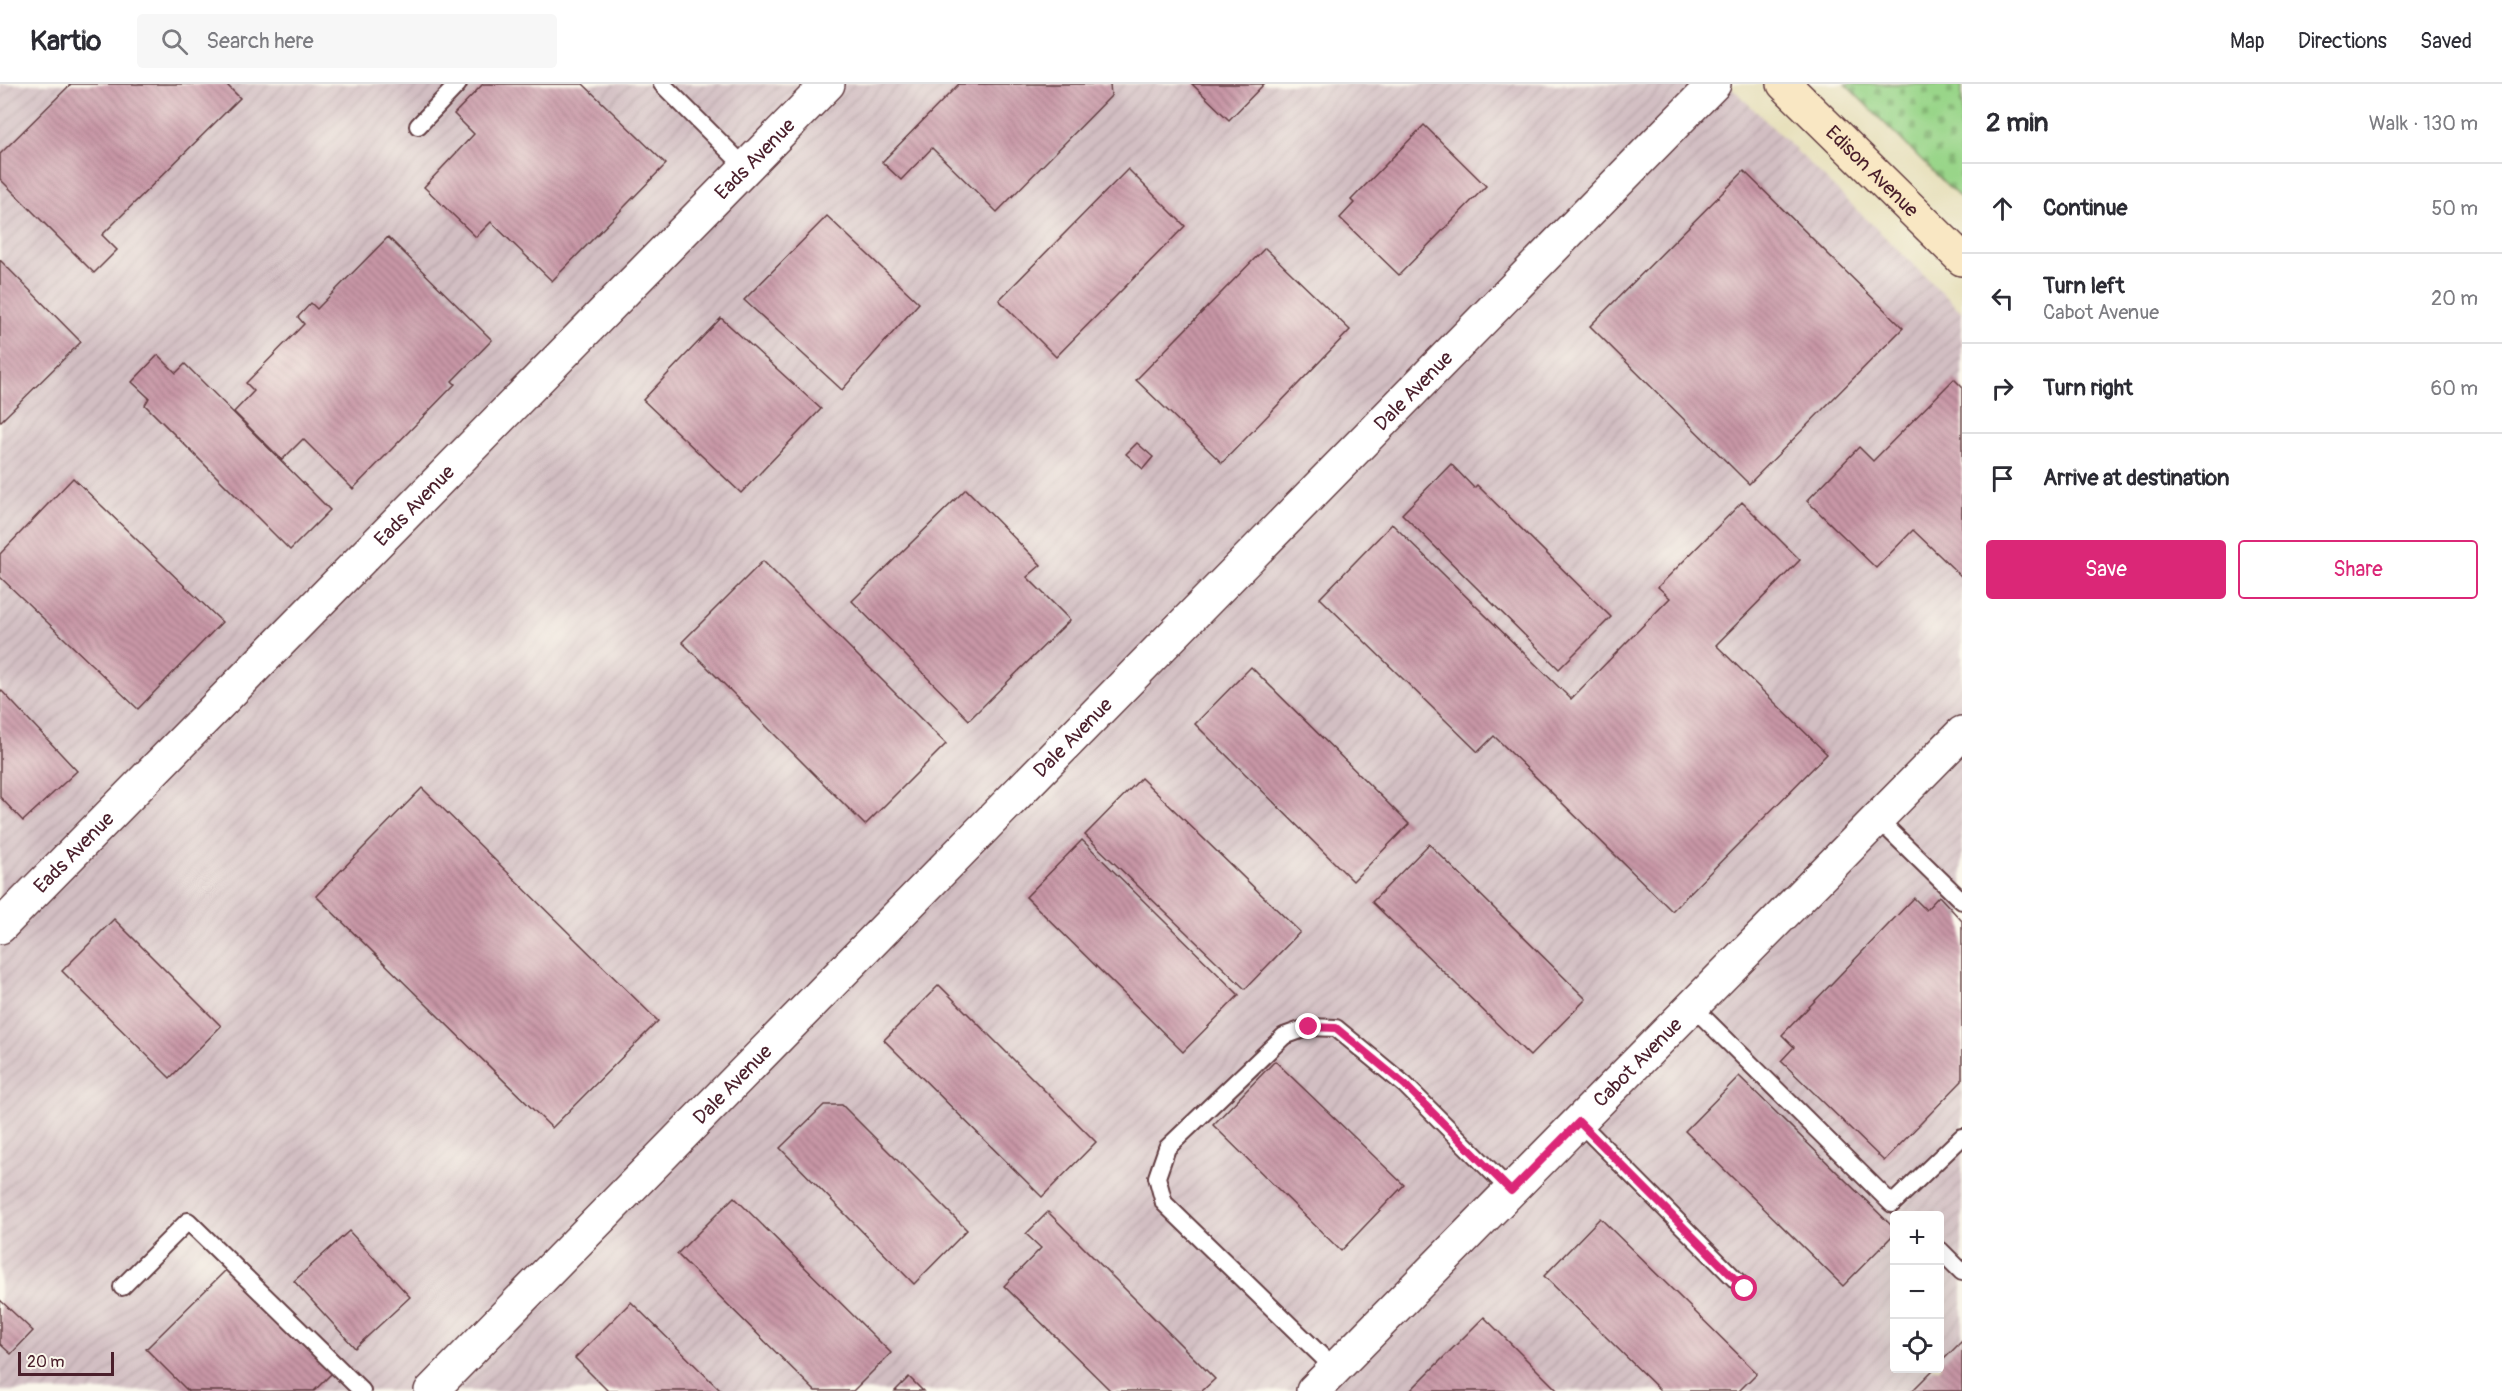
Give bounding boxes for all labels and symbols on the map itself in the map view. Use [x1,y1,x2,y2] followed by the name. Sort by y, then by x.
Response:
[709,113,800,205] street label: Eads Avenue
[1821,120,1924,222] street label: Edison Avenue
[1368,345,1458,436] street label: Dale Avenue
[369,459,460,551] street label: Eads Avenue
[1028,692,1118,783] street label: Dale Avenue
[28,806,119,898] street label: Eads Avenue
[1588,1012,1687,1112] street label: Cabot Avenue
[1295,1013,1321,1039] route end
[687,1039,777,1129] street label: Dale Avenue
[1731,1275,1757,1301] route start
[18,1349,114,1376] scale bar

